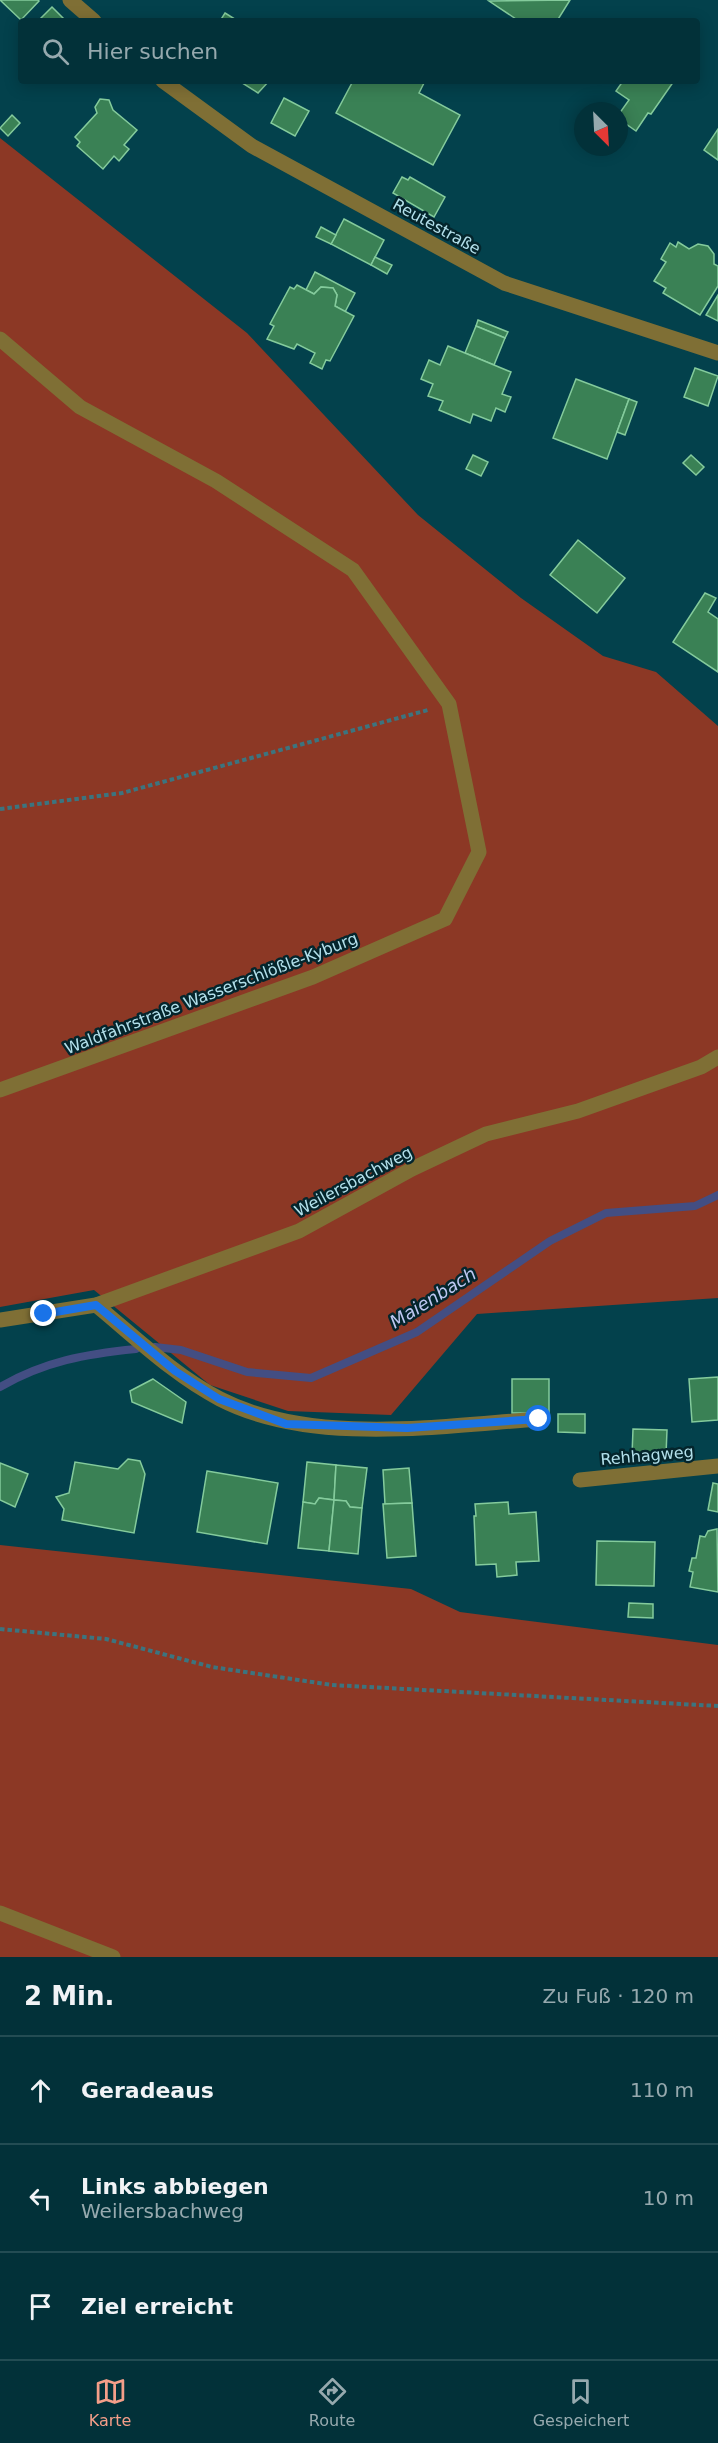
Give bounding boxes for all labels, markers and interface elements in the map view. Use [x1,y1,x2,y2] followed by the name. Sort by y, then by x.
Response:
[18,18,700,84] search box
[39,35,72,68] icon: search
[87,39,218,64] text: Hier suchen
[574,102,628,156] north arrow
[390,195,484,258] street label: Reutestraße
[62,929,360,1058] street label: Waldfahrstraße Wasserschlößle-Kyburg
[291,1142,415,1220] street label: Weilersbachweg
[386,1263,480,1332] water label: Maienbach
[30,1300,56,1326] route end
[525,1405,551,1431] route start
[600,1442,694,1469] street label: Rehhagweg
[24,1981,114,2011] text: 2 Min.
[542,1984,694,2008] text: Zu Fuß · 120 m
[24,2074,57,2107] icon: ahead
[81,2078,214,2103] text: Geradeaus
[630,2078,694,2102] text: 110 m
[81,2174,269,2199] text: Links abbiegen
[24,2182,57,2215] icon: left
[643,2186,694,2210] text: 10 m
[81,2199,244,2223] text: Weilersbachweg
[24,2290,57,2323] icon: arrive
[81,2294,233,2319] text: Ziel erreicht
[89,2375,131,2430] tab: Karte
[309,2375,355,2430] tab: Route
[533,2375,629,2430] tab: Gespeichert

